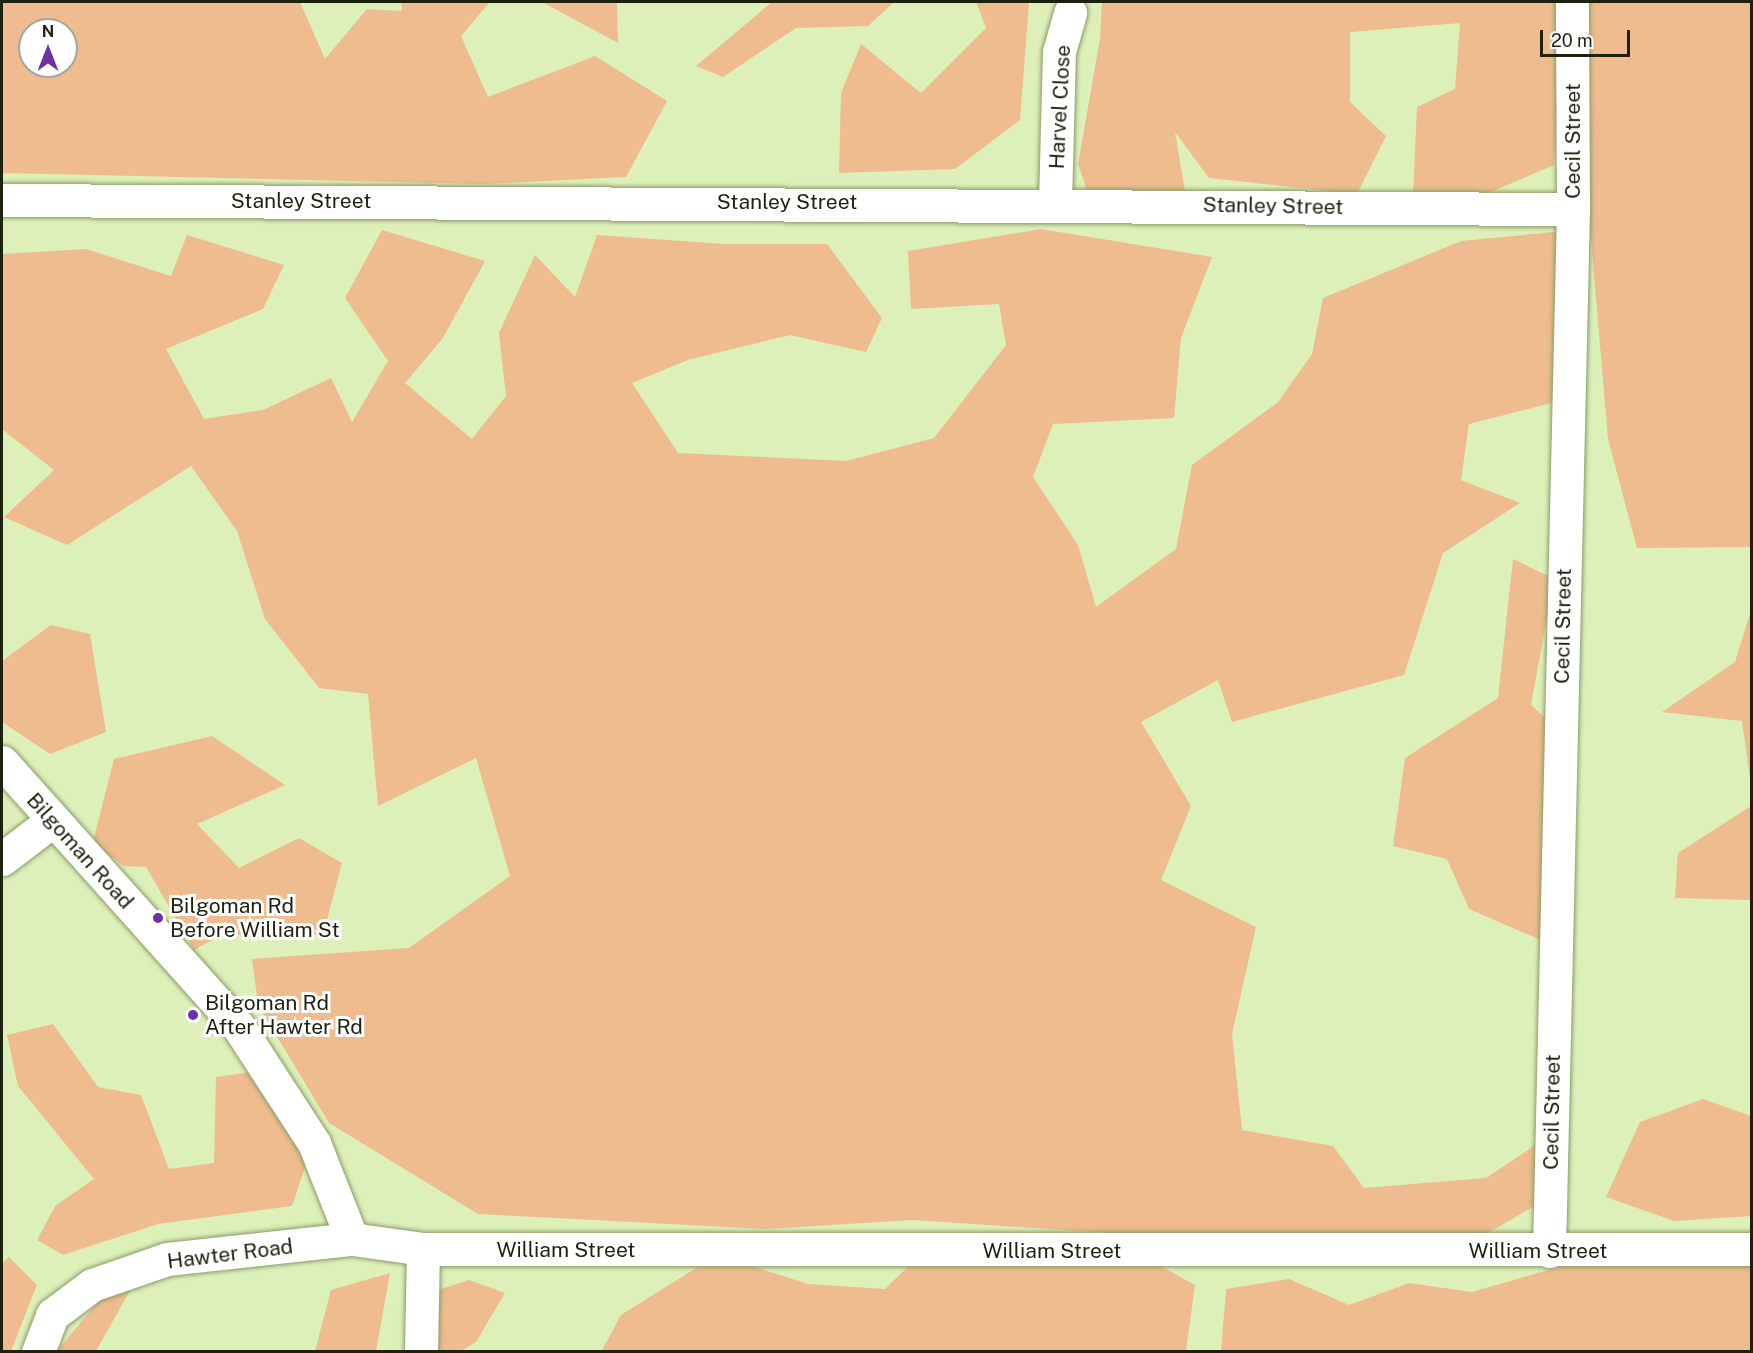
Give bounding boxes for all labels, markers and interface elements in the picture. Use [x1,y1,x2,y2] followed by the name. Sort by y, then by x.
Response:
[18,18,78,78] north arrow
[1543,18,1633,56] scale bar
[42,22,54,41] text: N
[1551,30,1593,51] text: 20 m
[1044,44,1076,170] street label: Harvel Close
[1560,83,1586,199] street label: Cecil Street
[231,188,371,214] street label: Stanley Street
[717,189,857,215] street label: Stanley Street
[1202,192,1344,220] street label: Stanley Street
[1549,568,1577,684] street label: Cecil Street
[21,788,139,914] street label: Bilgoman Road
[170,893,340,943] place label: Bilgoman Rd Before William St
[151,911,165,925] marker: Bilgoman Rd Before William St
[205,990,363,1040] place label: Bilgoman Rd After Hawter Rd
[186,1008,200,1022] marker: Bilgoman Rd After Hawter Rd
[1538,1054,1566,1170] street label: Cecil Street
[166,1234,294,1274] street label: Hawter Road
[496,1237,636,1263] street label: William Street
[982,1238,1122,1264] street label: William Street
[1468,1238,1608,1264] street label: William Street

